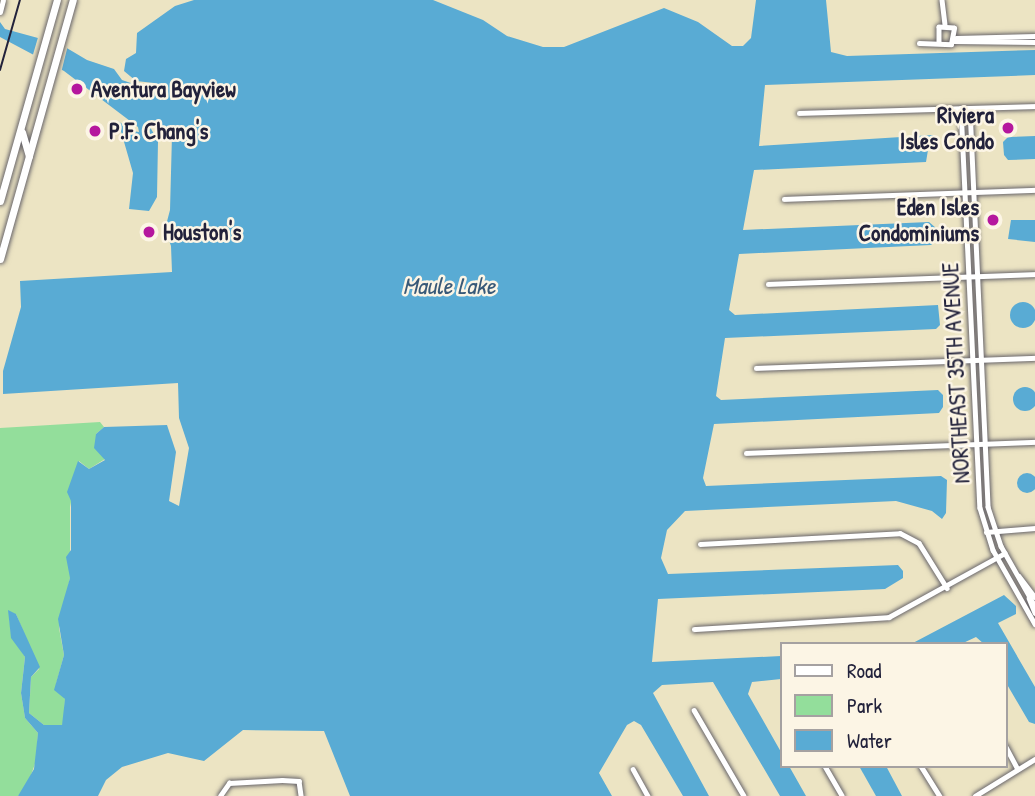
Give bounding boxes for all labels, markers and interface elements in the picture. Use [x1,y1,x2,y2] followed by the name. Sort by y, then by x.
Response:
[91,75,236,103] place label: Aventura Bayview
[69,81,85,97] marker: Aventura Bayview
[900,101,994,155] place label: Riviera Isles Condo
[109,117,208,145] place label: P.F. Chang's
[1000,120,1016,136] marker: Riviera Isles Condo
[87,123,103,139] marker: P.F. Chang's
[858,193,979,247] place label: Eden Isles Condominiums
[985,212,1001,228] marker: Eden Isles Condominiums
[163,218,241,246] place label: Houston's
[141,224,157,240] marker: Houston's
[936,262,976,484] street label: NORTHEAST 35TH AVENUE
[403,272,495,300] water label: Maule Lake
[780,642,1007,768] legend
[847,656,881,685] text: Road
[847,691,882,720] text: Park
[847,726,892,755] text: Water

